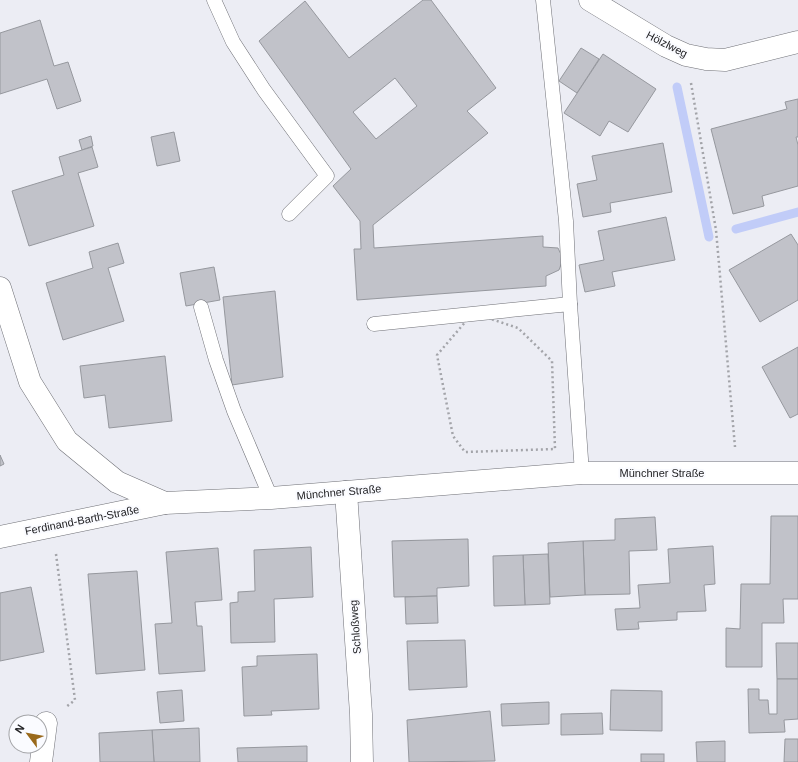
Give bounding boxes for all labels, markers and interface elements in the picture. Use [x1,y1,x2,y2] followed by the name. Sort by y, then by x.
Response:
[644,29,690,59] street label: Hölzlweg
[620,467,704,479] street label: Münchner Straße
[296,482,382,502] street label: Münchner Straße
[24,503,140,537] street label: Ferdinand-Barth-Straße
[347,599,363,655] street label: Schloßweg
[8,714,48,754] north arrow
[12,722,27,735] text: N

